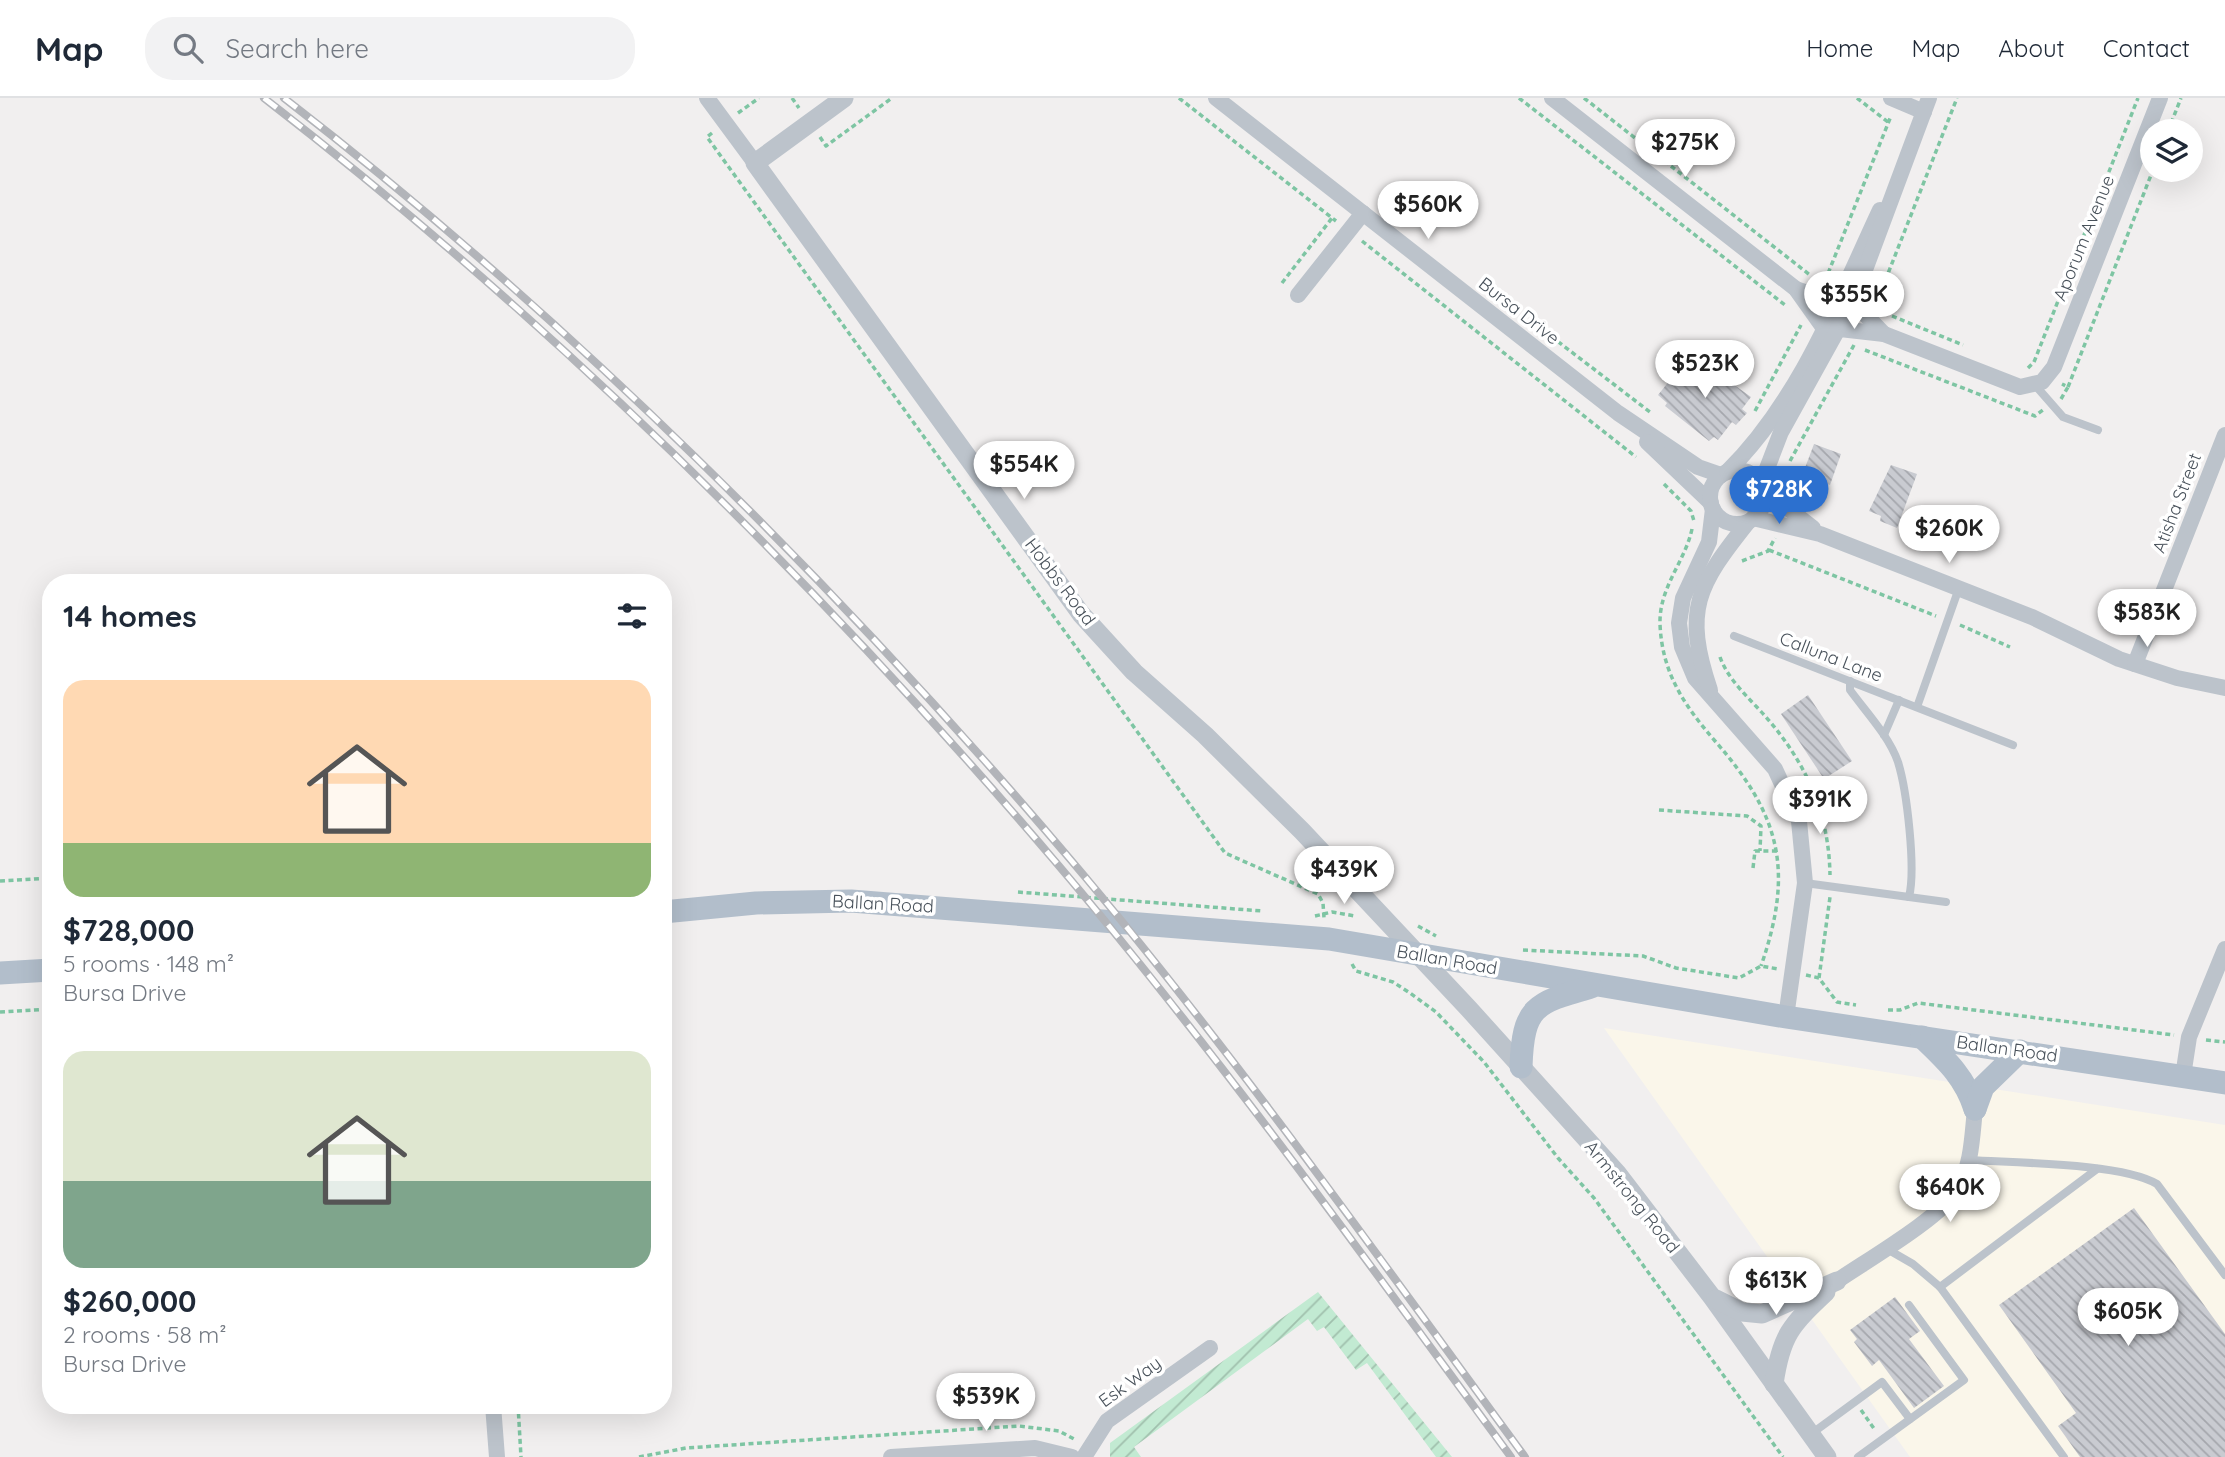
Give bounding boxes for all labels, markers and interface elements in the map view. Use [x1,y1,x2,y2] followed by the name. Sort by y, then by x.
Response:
[145,17,635,80] search box
[35,28,103,69] text: Map
[169,29,207,67] icon: search
[225,32,369,65] text: Search here
[1806,33,1873,63] text: Home
[1911,33,1960,63] text: Map
[1998,33,2065,63] text: About
[2103,33,2190,63] text: Contact
[2140,119,2203,182] map controls
[2140,119,2203,182] button: layers
[1636,120,1734,179] pin: $275K
[1651,127,1719,156] text: $275K
[2048,172,2119,304] street label: Aporum Avenue
[1379,181,1477,241] pin: $560K
[1394,189,1462,218] text: $560K
[1474,272,1564,349] street label: Bursa Drive
[1805,272,1903,331] pin: $355K
[1820,279,1888,308] text: $355K
[1656,341,1754,400] pin: $523K
[1671,348,1739,377] text: $523K
[975,442,1073,501] pin: $554K
[990,449,1058,478] text: $554K
[2147,450,2206,556] street label: Atisha Street
[1730,466,1828,526] pin: $728K
[1745,474,1813,503] text: $728K
[1900,505,1998,565] pin: $260K
[1915,513,1983,542] text: $260K
[1020,533,1101,630] street label: Hobbs Road
[2098,589,2196,649] pin: $583K
[63,597,197,635] text: 14 homes
[613,597,651,635] icon: filters
[2114,597,2181,626] text: $583K
[1776,626,1886,687] street label: Calluna Lane
[294,726,420,852] icon: home
[1771,776,1869,836] pin: $391K
[1788,784,1852,813] text: $391K
[1295,846,1393,906] pin: $439K
[1310,854,1378,883] text: $439K
[832,889,934,918] street label: Ballan Road
[63,911,194,949] text: $728,000
[1395,939,1499,980] street label: Ballan Road
[63,949,234,978] text: 5 rooms · 148 m²
[63,978,186,1007] text: Bursa Drive
[1955,1030,2059,1067] street label: Ballan Road
[294,1097,420,1223] icon: home
[1580,1136,1685,1258] street label: Armstrong Road
[1901,1164,1999,1224] pin: $640K
[1915,1172,1985,1201] text: $640K
[1727,1258,1825,1317] pin: $613K
[1745,1265,1807,1294] text: $613K
[63,1282,197,1320] text: $260,000
[2079,1288,2177,1348] pin: $605K
[2094,1296,2162,1325] text: $605K
[63,1320,226,1349] text: 2 rooms · 58 m²
[63,1349,186,1378] text: Bursa Drive
[1094,1351,1165,1412] street label: Esk Way
[937,1374,1035,1433] pin: $539K
[952,1381,1020,1410] text: $539K

